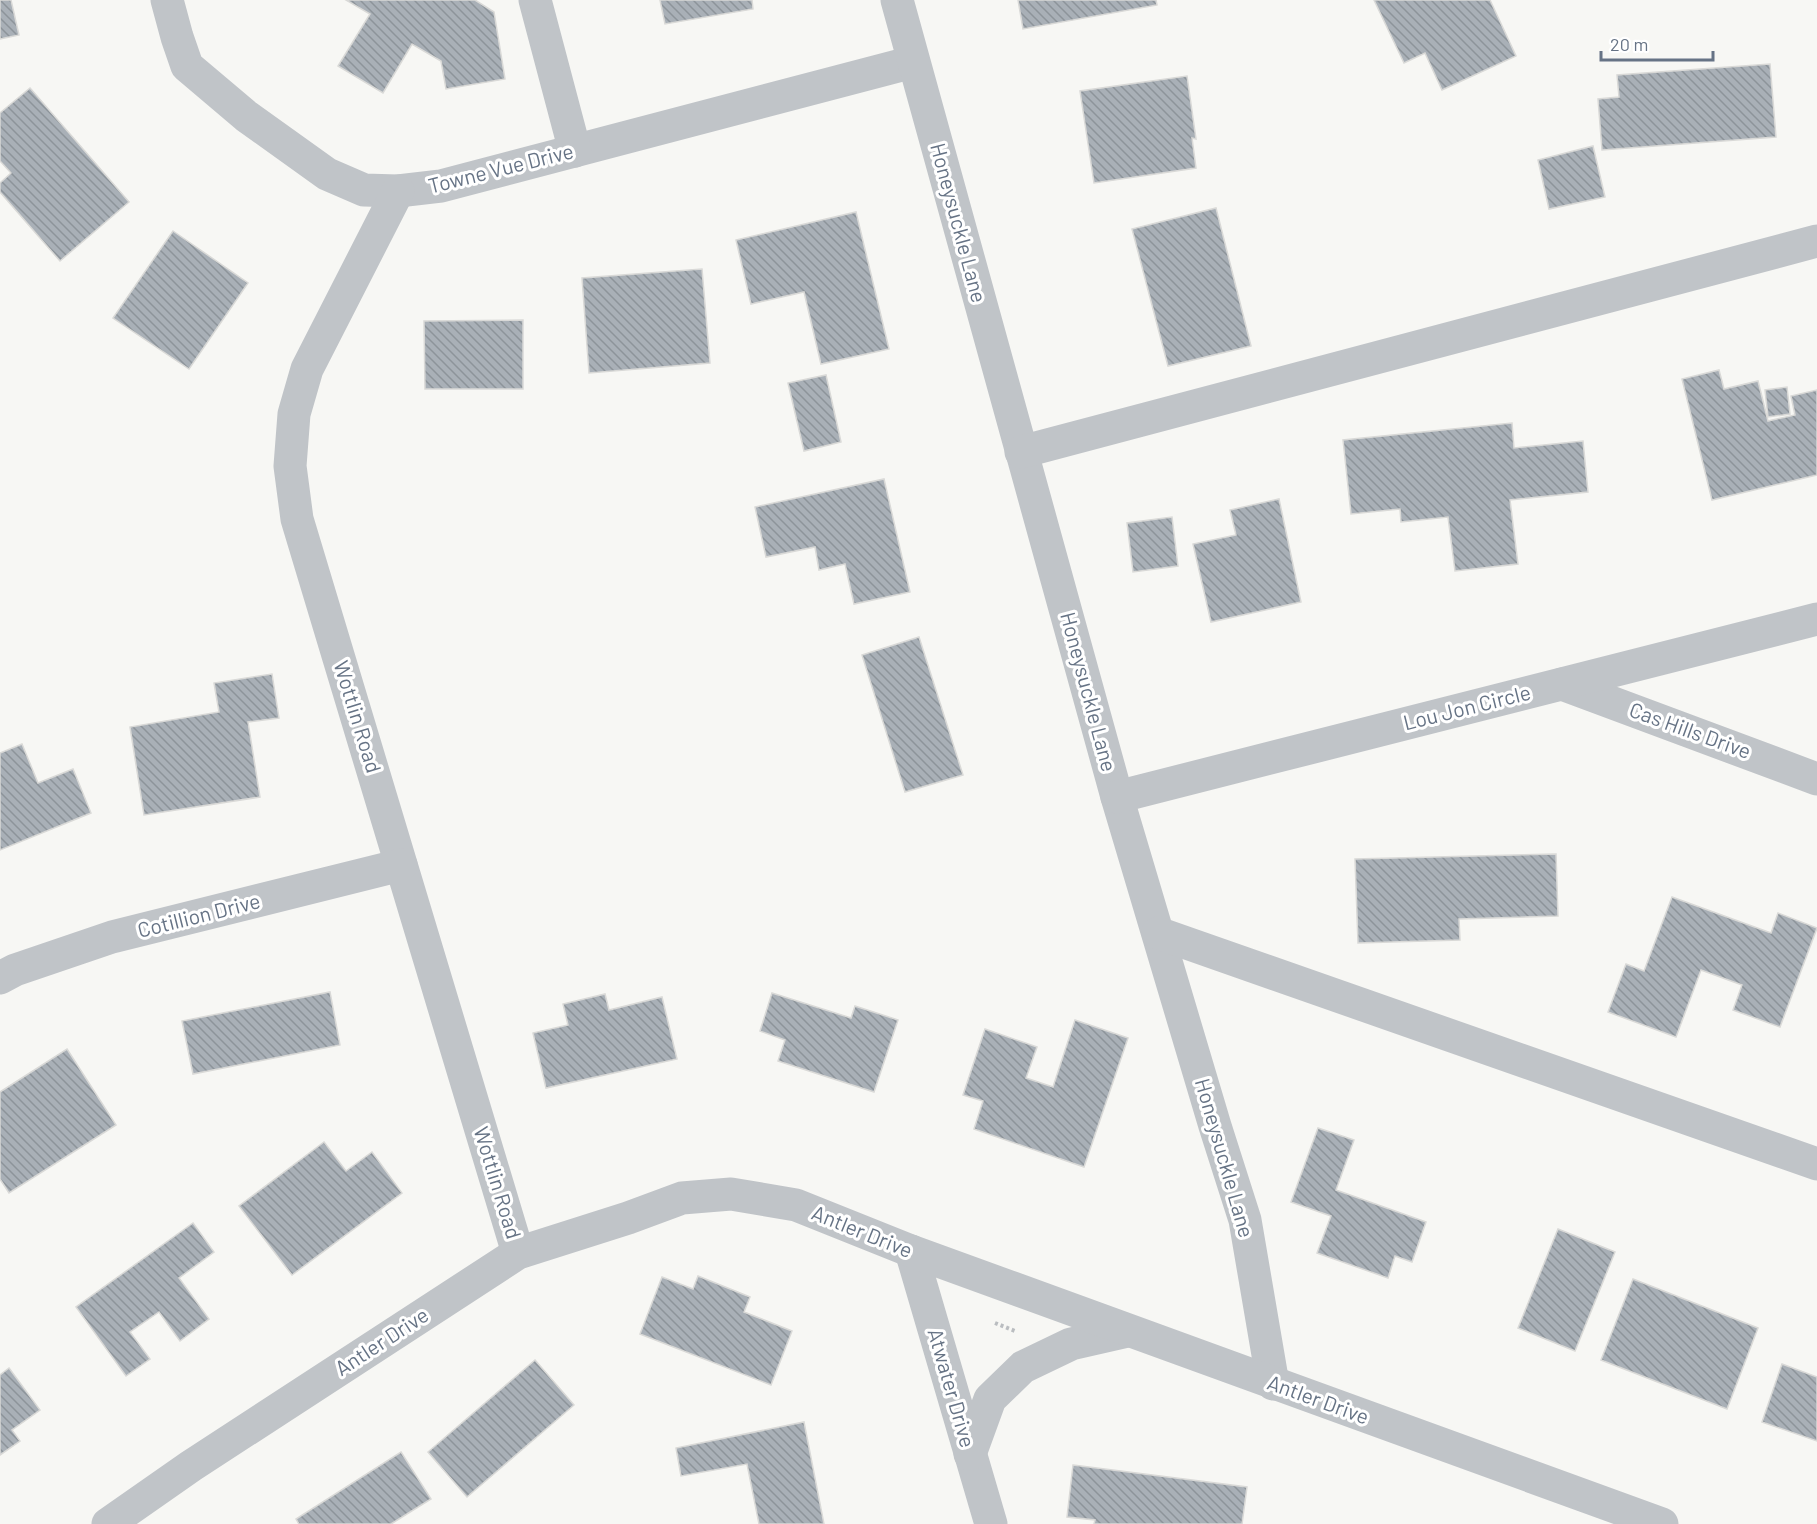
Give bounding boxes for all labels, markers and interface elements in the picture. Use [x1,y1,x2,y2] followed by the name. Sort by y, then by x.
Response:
[1601,24,1714,62] scale bar
[1610,33,1648,55] text: 20 m
[425,137,576,198] street label: Towne Vue Drive
[926,140,993,305] street label: Honeysuckle Lane
[1056,609,1123,774] street label: Honeysuckle Lane
[330,657,387,776] street label: Wottlin Road
[1400,679,1533,734] street label: Lou Jon Circle
[1626,696,1755,763] street label: Cas Hills Drive
[135,887,263,942] street label: Cotillion Drive
[1191,1075,1260,1240] street label: Honeysuckle Lane
[470,1123,527,1242] street label: Wottlin Road
[809,1199,917,1262] street label: Antler Drive
[330,1301,433,1380] street label: Antler Drive
[923,1325,981,1450] street label: Atwater Drive
[1264,1369,1373,1429] street label: Antler Drive

